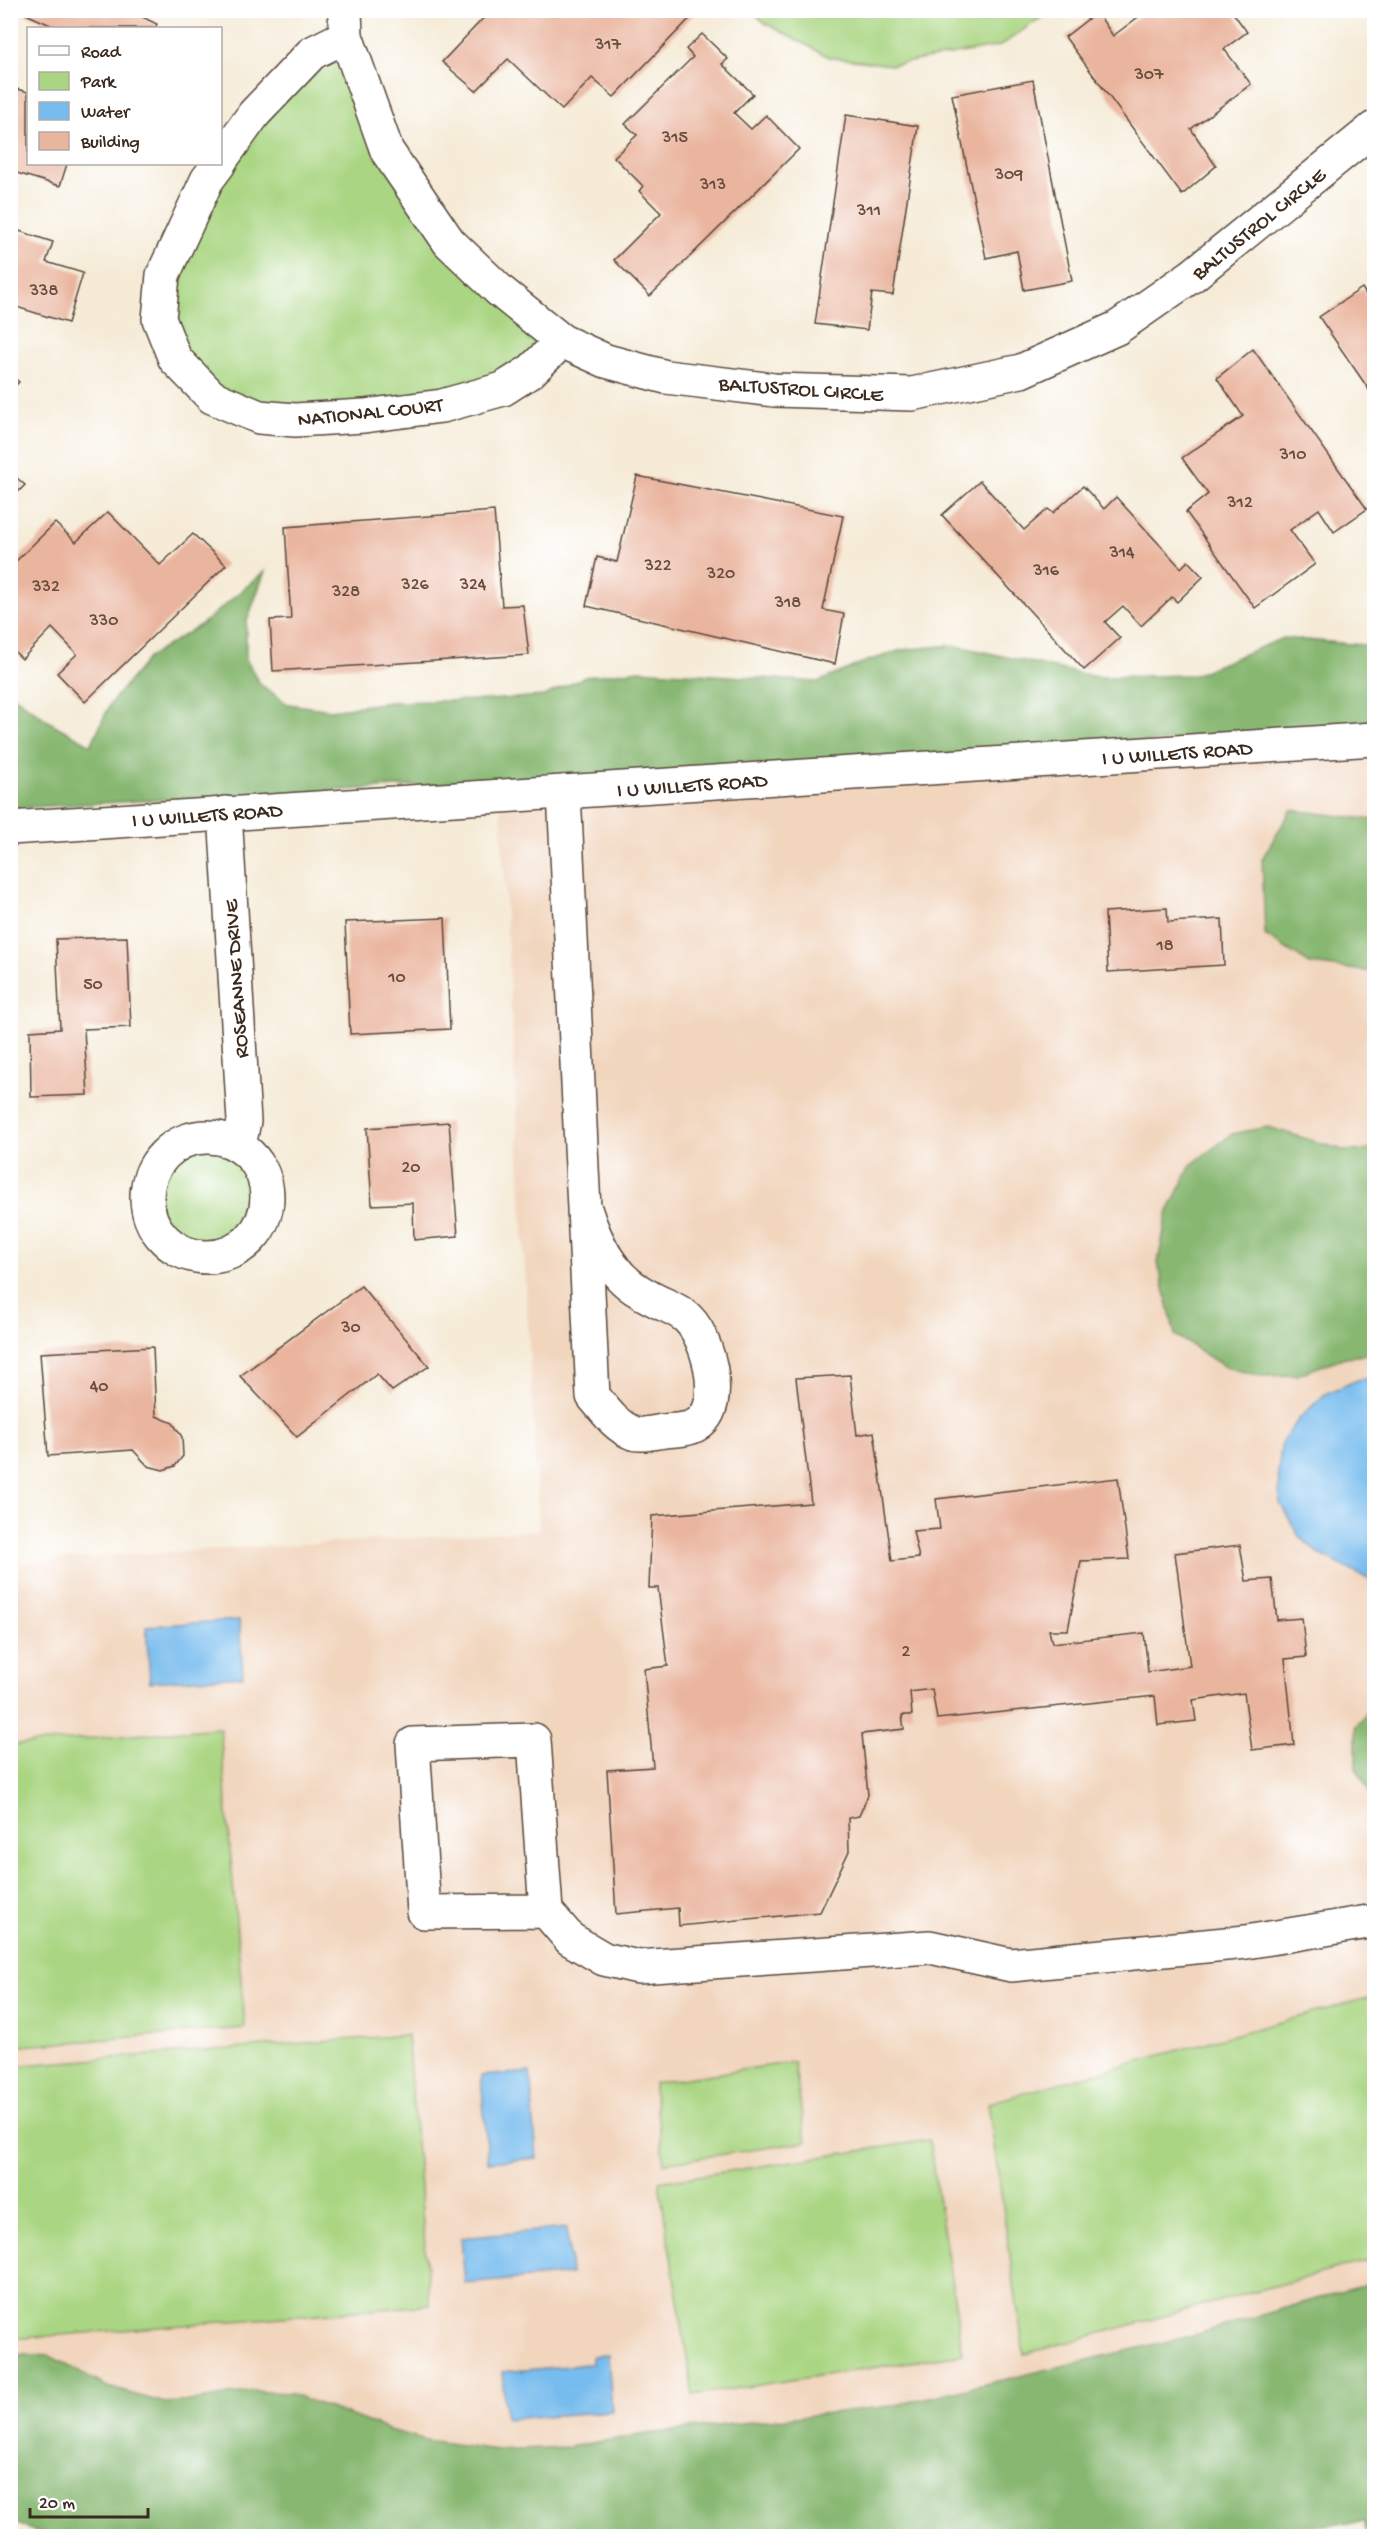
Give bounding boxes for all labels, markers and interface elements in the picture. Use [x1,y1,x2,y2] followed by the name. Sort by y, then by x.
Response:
[27,27,222,165] legend
[594,35,622,56] house number: 317
[81,43,122,64] text: Road
[1134,65,1164,86] house number: 307
[80,73,117,94] text: Park
[81,103,131,124] text: Water
[661,128,688,149] house number: 315
[80,133,140,154] text: Building
[1188,164,1333,288] street label: BALTUSTROL CIRCLE
[994,165,1023,186] house number: 309
[699,175,726,196] house number: 313
[856,201,881,222] house number: 311
[29,281,58,302] house number: 338
[717,373,885,410] street label: BALTUSTROL CIRCLE
[297,394,445,435] street label: NATIONAL COURT
[1279,445,1306,466] house number: 310
[1226,493,1253,514] house number: 312
[1108,543,1135,564] house number: 314
[644,556,672,577] house number: 322
[1032,561,1060,582] house number: 316
[706,564,735,585] house number: 320
[400,575,430,596] house number: 326
[459,575,487,596] house number: 324
[31,577,60,598] house number: 332
[331,582,360,603] house number: 328
[774,593,801,614] house number: 318
[89,611,118,632] house number: 330
[1101,738,1254,773] street label: I U WILLETS ROAD
[616,770,769,805] street label: I U WILLETS ROAD
[131,800,284,835] street label: I U WILLETS ROAD
[220,898,257,1059] street label: ROSEANNE DRIVE
[1155,936,1174,957] house number: 18
[387,968,406,989] house number: 10
[83,975,103,996] house number: 50
[401,1158,421,1179] house number: 20
[340,1318,361,1339] house number: 30
[90,1377,108,1398] house number: 40
[902,1642,911,1663] house number: 2
[30,2481,148,2519] scale bar
[39,2494,75,2515] text: 20 m

